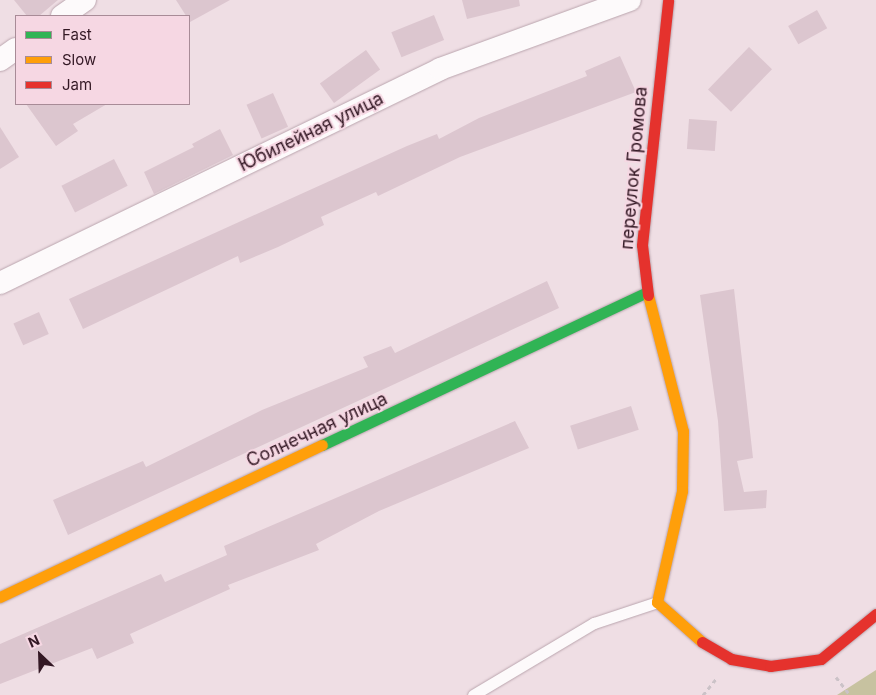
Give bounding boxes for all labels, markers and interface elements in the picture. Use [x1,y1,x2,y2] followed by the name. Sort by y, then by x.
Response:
[15,15,190,105] legend
[62,25,92,44] text: Fast
[62,50,96,69] text: Slow
[62,75,92,94] text: Jam
[616,86,652,250] street label: переулок Громова
[235,88,387,176] street label: Юбилейная улица
[243,388,391,472] street label: Солнечная улица
[15,630,65,680] north arrow
[25,631,42,651] text: N

